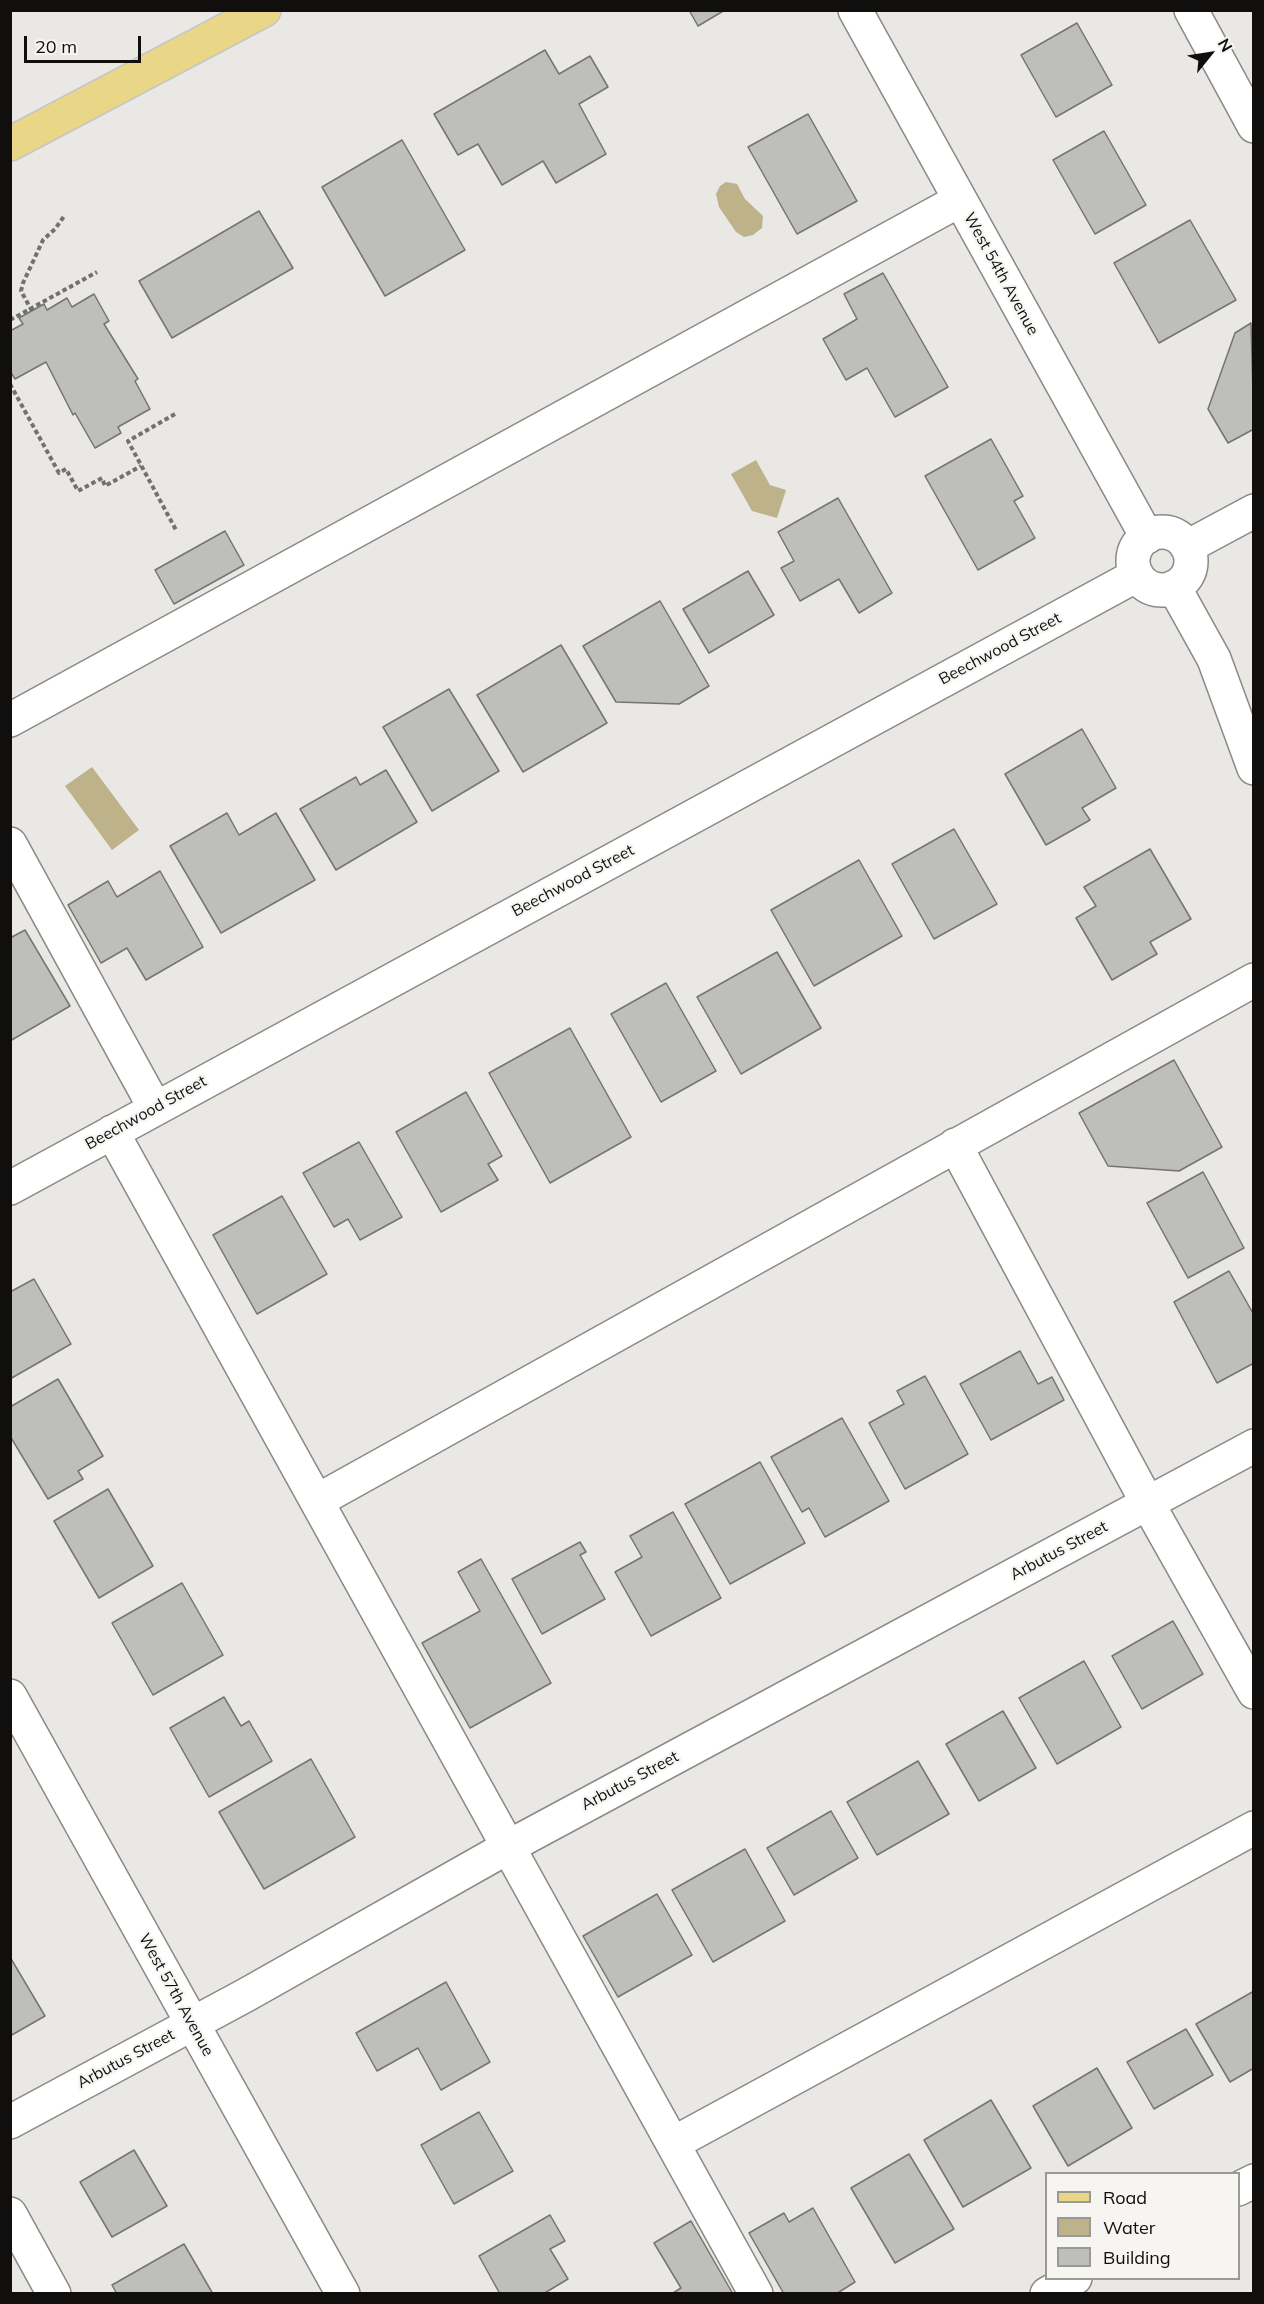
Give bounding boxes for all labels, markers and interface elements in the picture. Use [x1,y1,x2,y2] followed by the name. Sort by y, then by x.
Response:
[27,24,144,62] scale bar
[1180,24,1240,84] north arrow
[35,35,77,58] text: 20 m
[1214,35,1237,55] text: N
[959,209,1043,339] street label: West 54th Avenue
[936,609,1064,689] street label: Beechwood Street
[509,841,637,921] street label: Beechwood Street
[82,1072,210,1154] street label: Beechwood Street
[1007,1517,1111,1585] street label: Arbutus Street
[578,1747,682,1815] street label: Arbutus Street
[134,1930,218,2060] street label: West 57th Avenue
[74,2025,178,2093] street label: Arbutus Street
[1045,2172,1240,2280] legend
[1103,2186,1147,2209] text: Road
[1103,2216,1155,2239] text: Water
[1103,2246,1171,2269] text: Building

